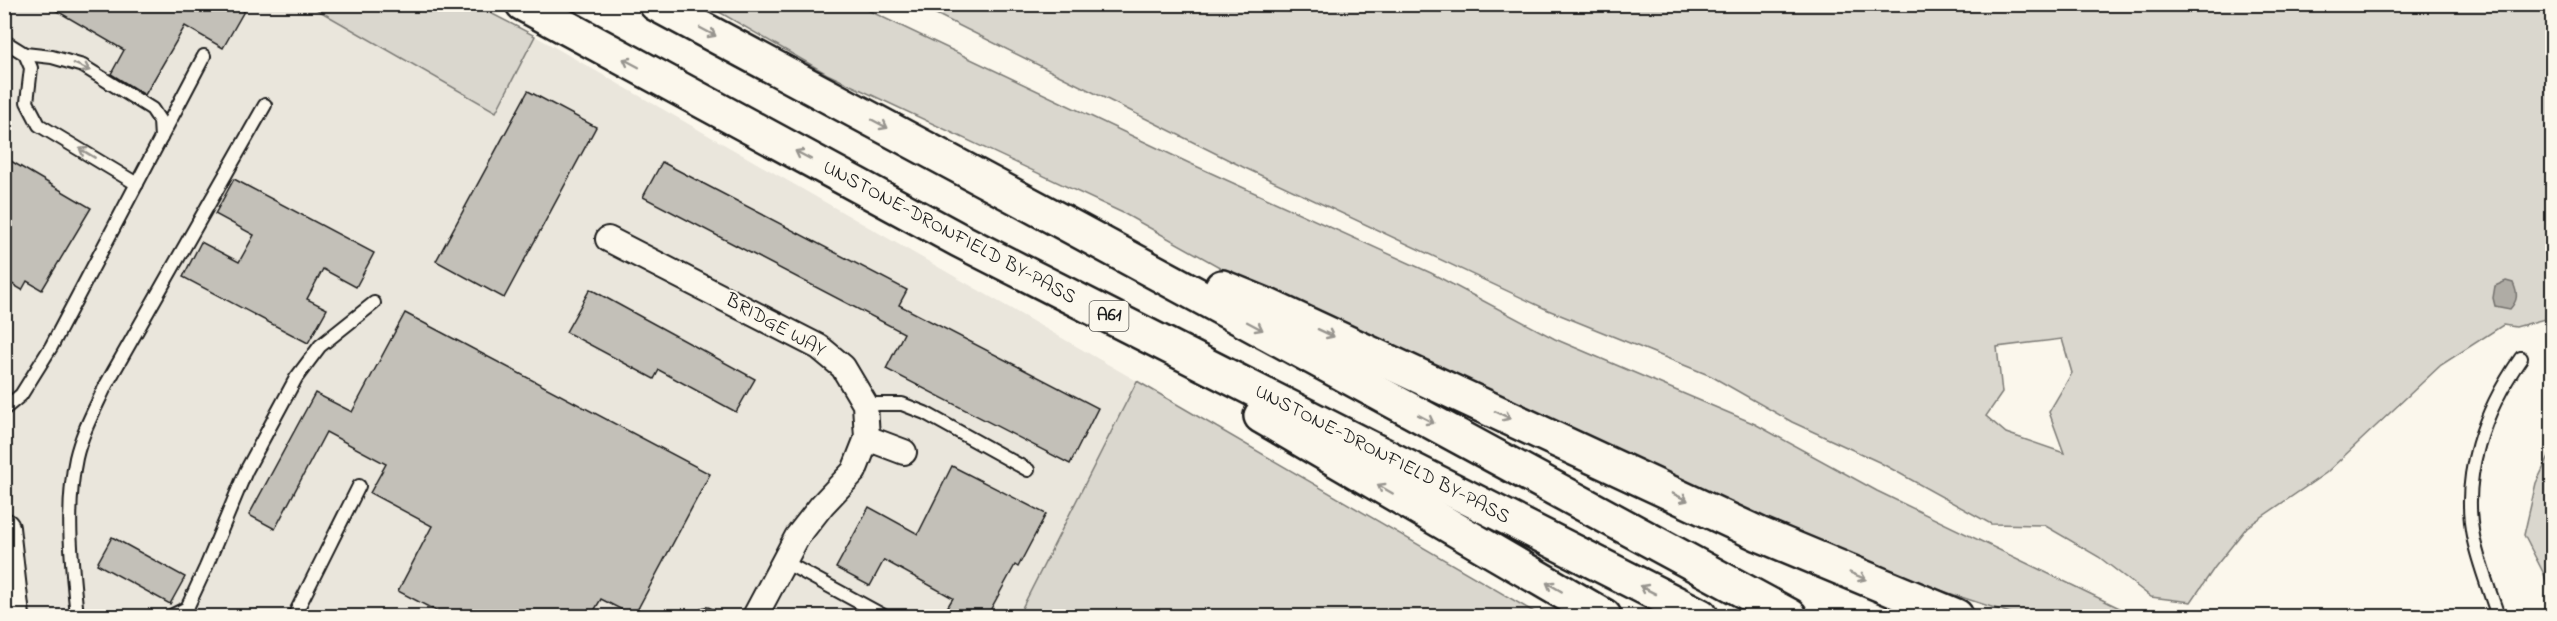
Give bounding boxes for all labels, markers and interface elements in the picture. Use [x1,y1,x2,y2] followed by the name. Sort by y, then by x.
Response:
[699,26,716,38] one-way arrow
[623,57,640,69] one-way arrow
[72,62,90,73] one-way arrow
[871,118,888,130] one-way arrow
[79,147,96,159] one-way arrow
[794,149,812,160] one-way arrow
[817,154,1081,312] street label: UNSTONE-DRONFIELD BY-PASS
[719,286,830,365] street label: BRIDGE WAY
[1090,301,1128,331] road number: A61
[1246,320,1263,332] one-way arrow
[1316,328,1334,340] one-way arrow
[1249,378,1515,532] street label: UNSTONE-DRONFIELD BY-PASS
[1493,410,1511,422] one-way arrow
[1417,413,1434,425] one-way arrow
[1377,482,1394,494] one-way arrow
[1670,492,1688,504] one-way arrow
[1848,571,1867,582] one-way arrow
[1546,581,1563,593] one-way arrow
[1640,584,1658,595] one-way arrow

